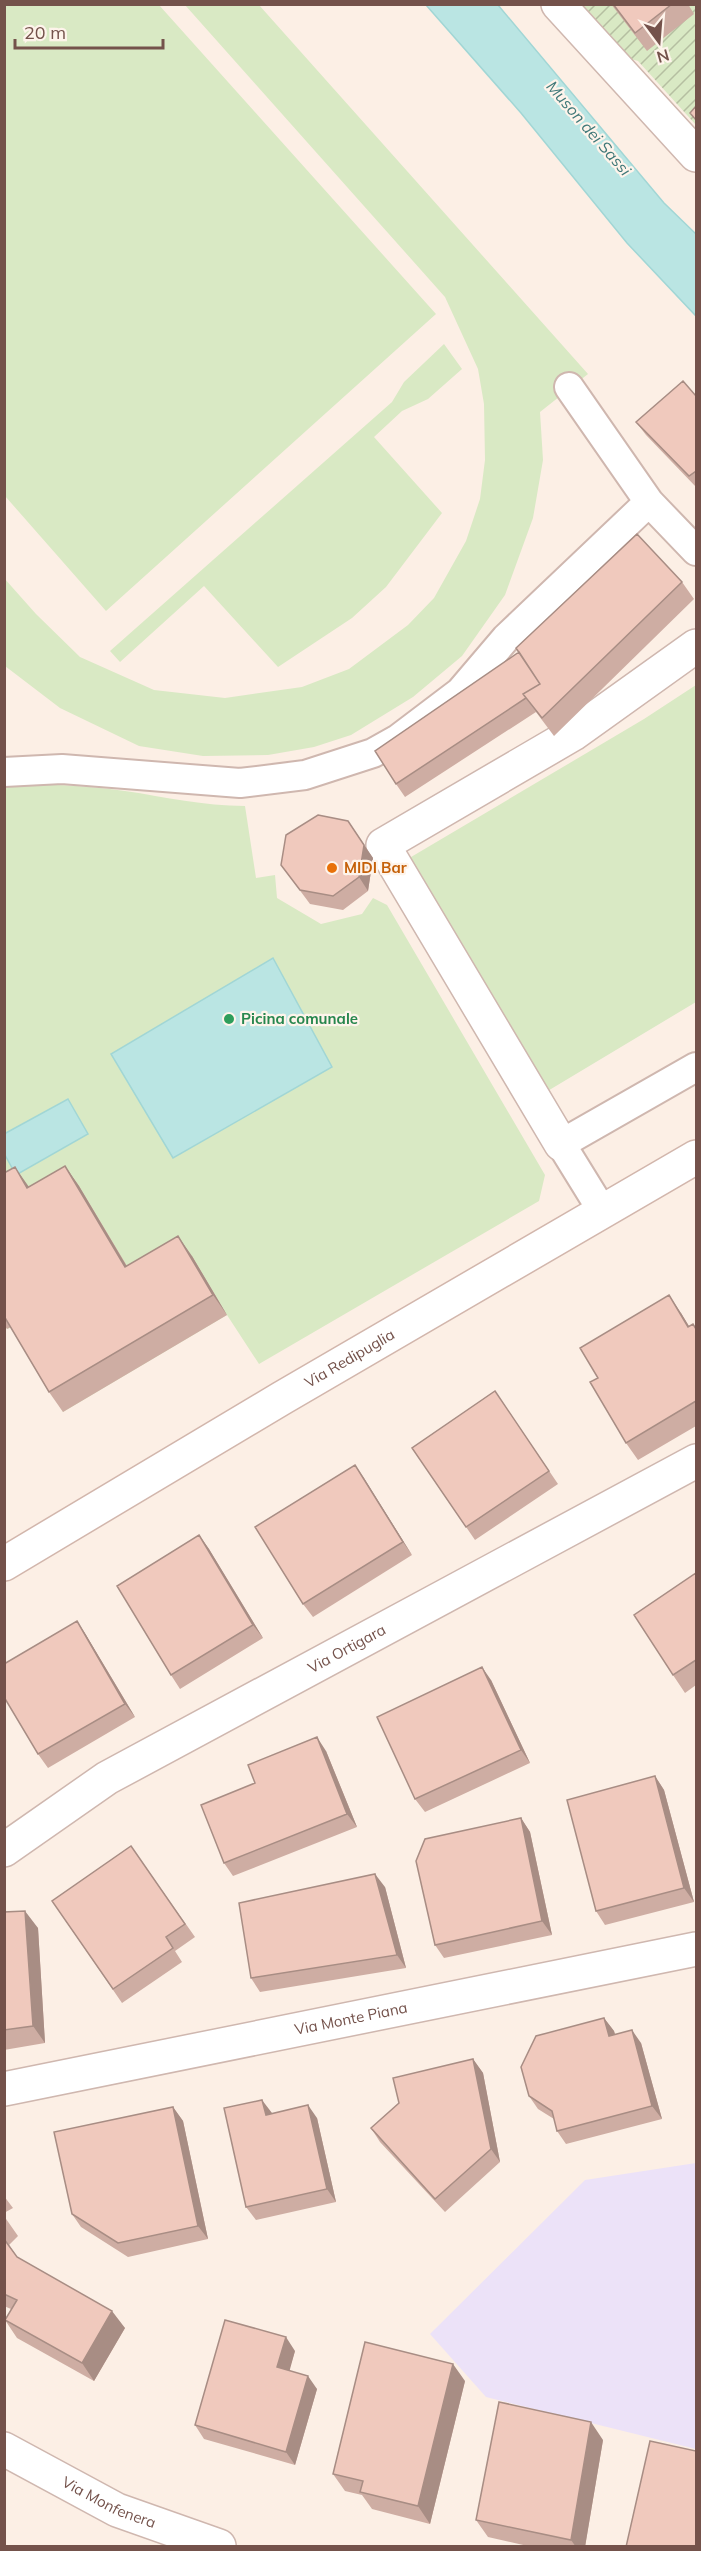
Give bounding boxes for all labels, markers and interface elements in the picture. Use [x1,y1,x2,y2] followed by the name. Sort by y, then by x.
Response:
[15,12,164,50] scale bar
[629,12,689,72] north arrow
[24,21,66,44] text: 20 m
[655,45,672,68] text: N
[542,76,636,180] water label: Muson dei Sassi
[344,858,407,877] place label: MIDI Bar
[325,861,339,875] marker: MIDI Bar
[241,1009,358,1028] place label: Picina comunale
[222,1012,236,1026] marker: Picina comunale
[301,1325,398,1392] street label: Via Redipuglia
[304,1620,389,1677] street label: Via Ortigara
[293,1998,409,2039] street label: Via Monte Piana
[59,2472,158,2532] street label: Via Monfenera

